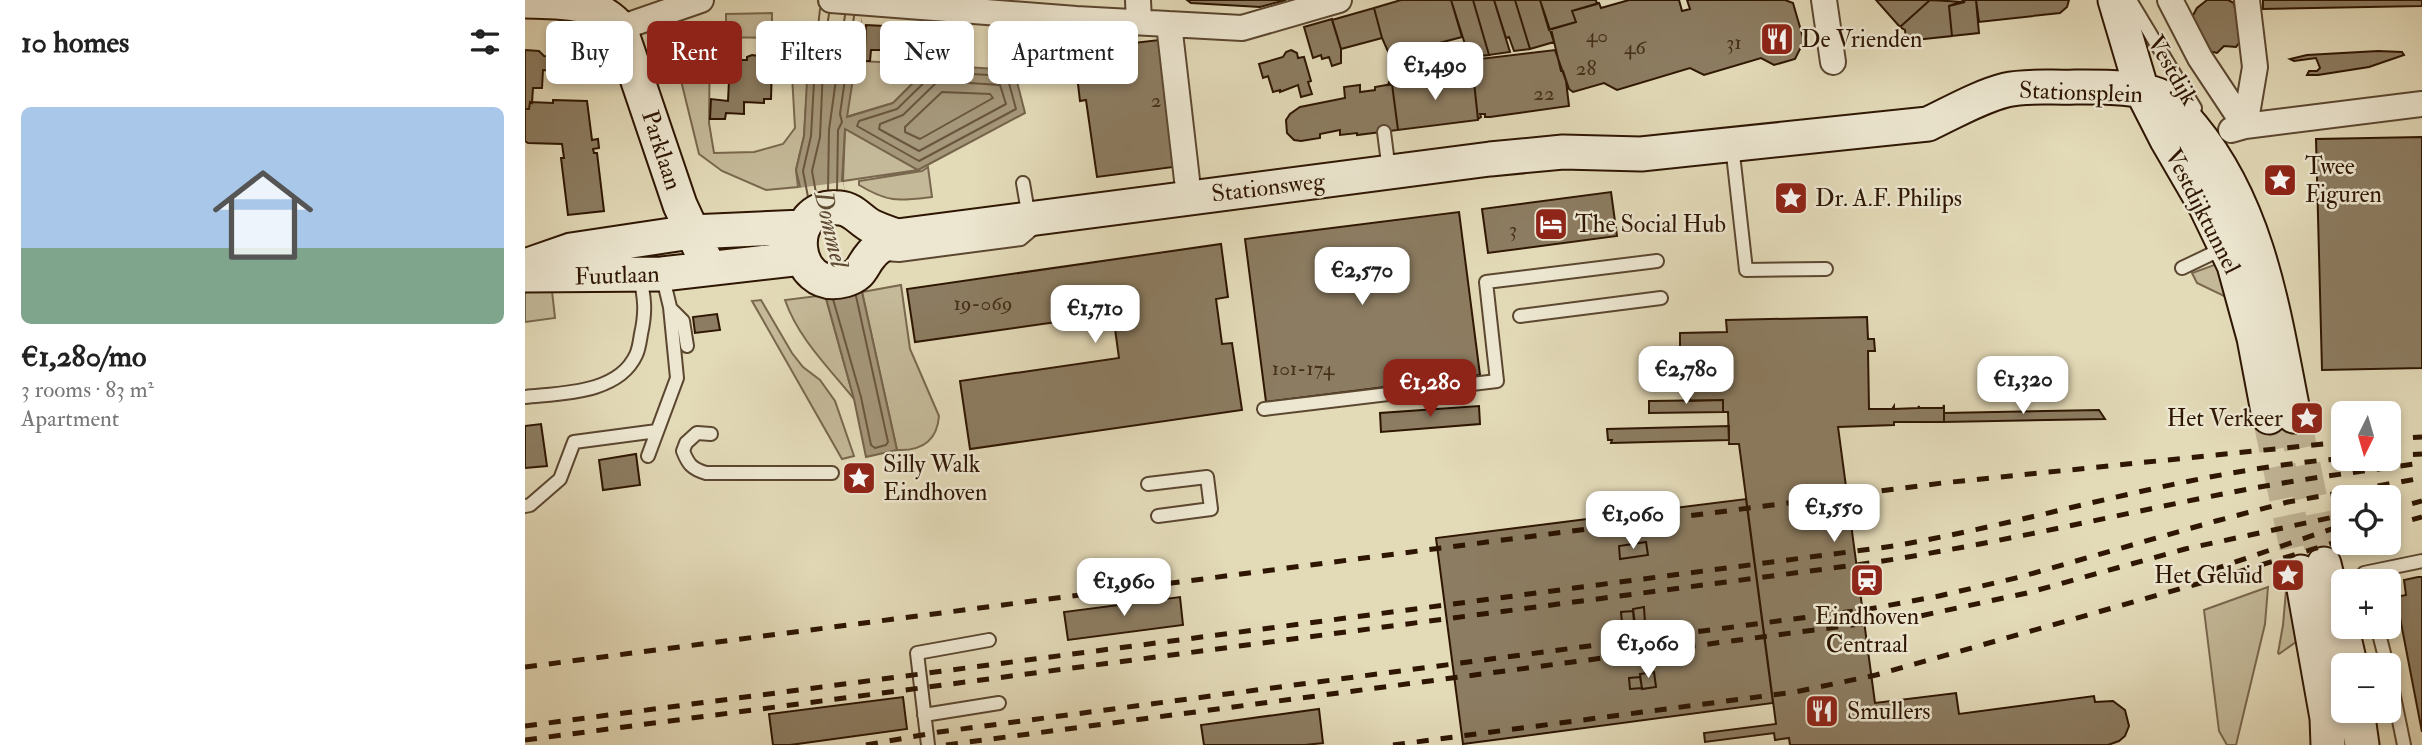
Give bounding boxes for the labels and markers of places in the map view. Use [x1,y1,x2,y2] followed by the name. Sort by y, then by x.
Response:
[1758,20,1796,58] restaurant icon: De Vrienden
[1801,24,1922,55] place label: De Vrienden
[1378,42,1492,102] pin: €1,490
[2305,151,2382,210] place label: Twee Figuren
[2261,161,2299,199] place icon: Twee Figuren
[1772,179,1810,217] place icon: Dr. A.F. Philips
[1815,183,1962,214] place label: Dr. A.F. Philips
[1532,205,1570,243] hotel icon: The Social Hub
[1575,209,1726,240] place label: The Social Hub
[1305,247,1419,307] pin: €2,570
[1038,286,1152,345] pin: €1,710
[1629,346,1743,406] pin: €2,780
[1966,356,2080,416] pin: €1,320
[1373,360,1487,419] pin: €1,280
[2288,399,2326,437] place icon: Het Verkeer
[2167,403,2283,434] place label: Het Verkeer
[883,449,987,508] place label: Silly Walk Eindhoven
[840,459,878,497] place icon: Silly Walk Eindhoven
[1777,484,1891,544] pin: €1,550
[1576,491,1690,551] pin: €1,060
[2269,556,2307,594] place icon: Het Geluid
[1067,558,1181,618] pin: €1,960
[2154,560,2263,591] place label: Het Geluid
[1848,561,1886,599] station icon: Eindhoven Centraal
[1815,601,1919,660] place label: Eindhoven Centraal
[1591,620,1705,680] pin: €1,060
[1803,692,1841,730] restaurant icon: Smullers
[1847,696,1931,727] place label: Smullers

